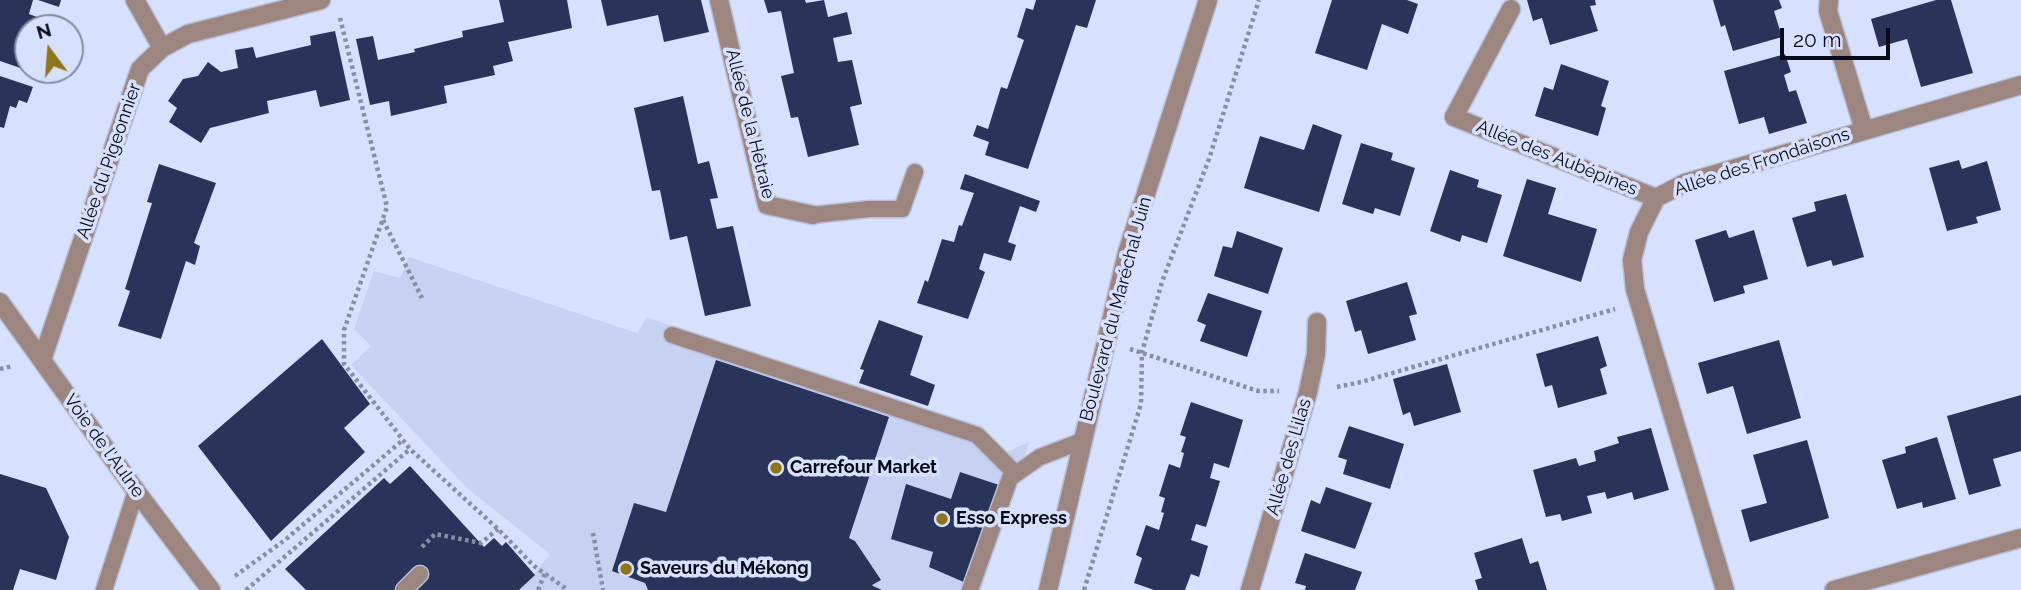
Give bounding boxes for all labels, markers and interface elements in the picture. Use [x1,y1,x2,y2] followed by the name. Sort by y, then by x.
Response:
[14,14,84,84] north arrow
[1783,14,1893,58] scale bar
[34,18,54,43] text: N
[1793,27,1841,52] text: 20 m
[721,47,779,201] street label: Allée de la Hêtraie
[72,80,146,242] street label: Allée du Pigeonnier
[1473,116,1641,200] street label: Allée des Aubépines
[1671,123,1853,201] street label: Allée des Frondaisons
[1076,194,1156,424] street label: Boulevard du Maréchal Juin
[59,390,149,502] street label: Voie de l'Aulne
[1262,396,1316,518] street label: Allée des Lilas
[790,457,937,479] place label: Carrefour Market
[768,460,784,476] marker: Carrefour Market
[956,508,1067,530] place label: Esso Express
[934,511,950,527] marker: Esso Express
[640,558,809,580] place label: Saveurs du Mékong
[618,561,634,577] marker: Saveurs du Mékong

